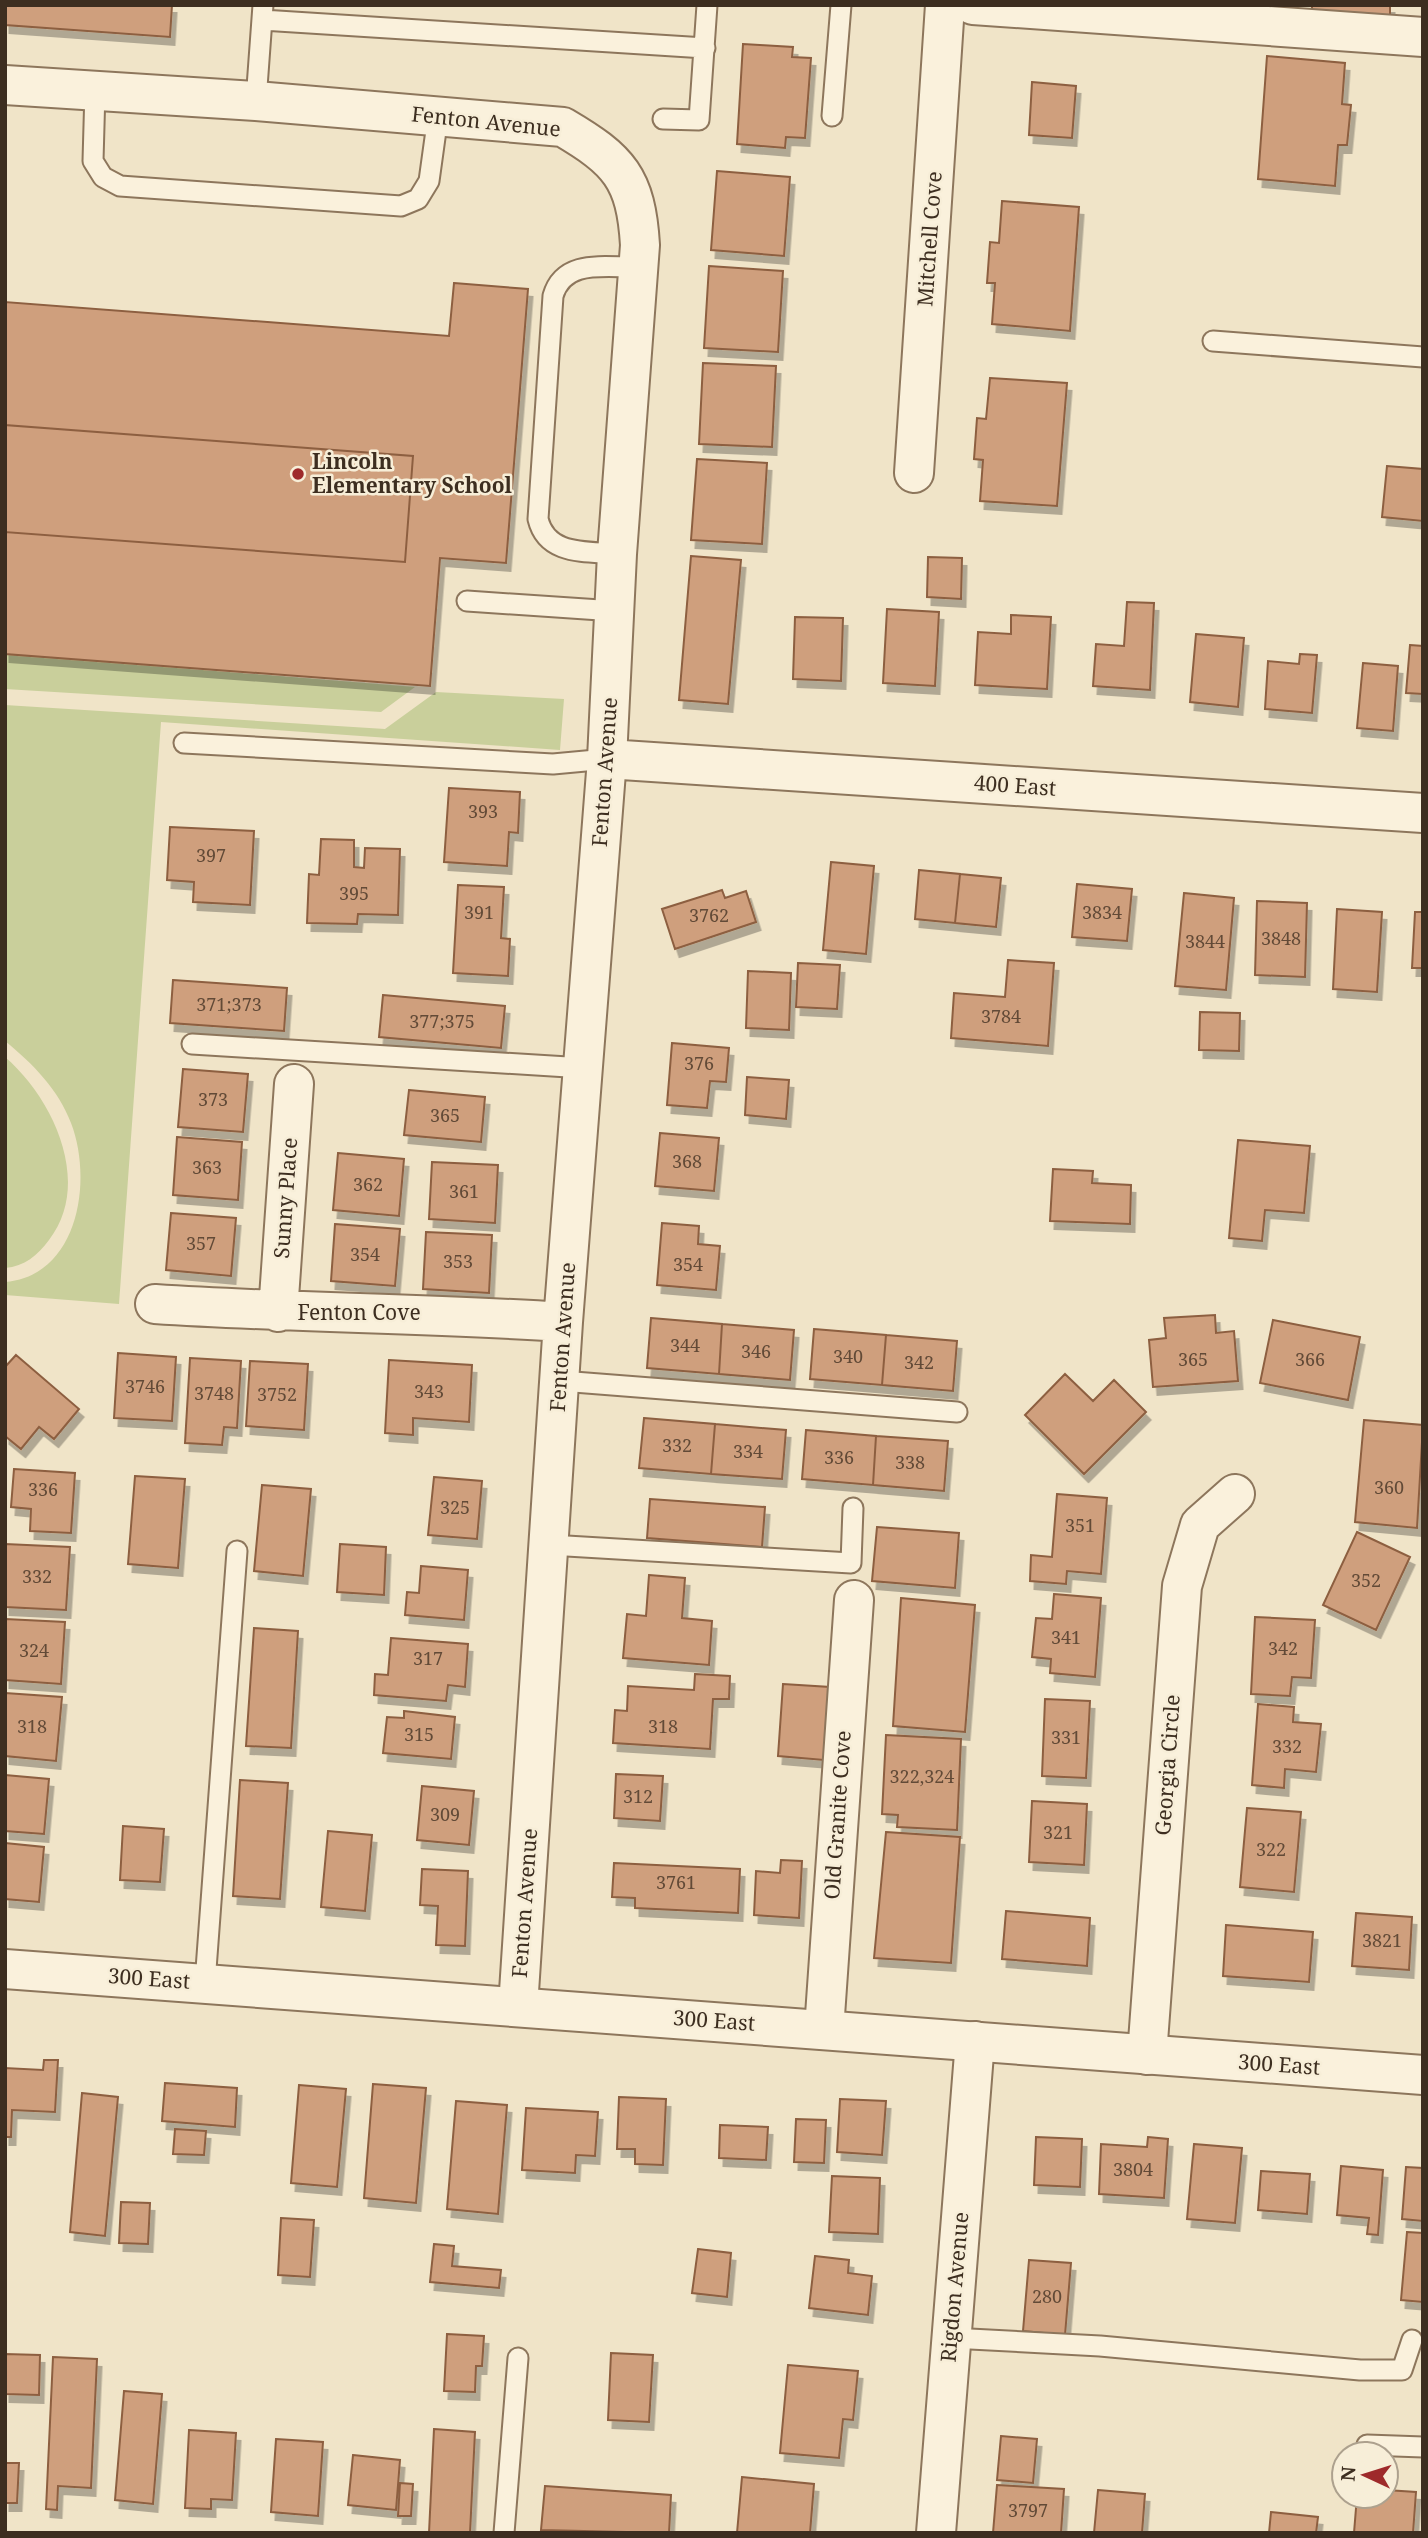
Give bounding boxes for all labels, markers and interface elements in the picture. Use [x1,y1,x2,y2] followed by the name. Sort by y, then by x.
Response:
[410,99,562,143] street label: Fenton Avenue
[910,170,948,308] street label: Mitchell Cove
[312,447,513,499] place label: Lincoln Elementary School
[290,466,306,482] marker: Lincoln Elementary School
[585,696,623,848] street label: Fenton Avenue
[973,768,1057,802] street label: 400 East
[468,799,498,823] house number: 393
[196,843,226,867] house number: 397
[339,881,369,905] house number: 395
[464,900,494,924] house number: 391
[1082,900,1122,924] house number: 3834
[689,903,729,927] house number: 3762
[1261,926,1301,950] house number: 3848
[1185,929,1225,953] house number: 3844
[196,992,262,1016] house number: 371;373
[981,1004,1021,1028] house number: 3784
[409,1009,475,1033] house number: 377;375
[684,1051,714,1075] house number: 376
[198,1087,228,1111] house number: 373
[430,1103,460,1127] house number: 365
[267,1136,303,1259] street label: Sunny Place
[672,1149,702,1173] house number: 368
[192,1155,222,1179] house number: 363
[353,1172,383,1196] house number: 362
[449,1179,479,1203] house number: 361
[186,1231,216,1255] house number: 357
[350,1242,380,1266] house number: 354
[443,1249,473,1273] house number: 353
[673,1252,703,1276] house number: 354
[543,1261,581,1413] street label: Fenton Avenue
[297,1298,421,1326] street label: Fenton Cove
[670,1333,700,1357] house number: 344
[741,1339,771,1363] house number: 346
[833,1344,863,1368] house number: 340
[1178,1347,1208,1371] house number: 365
[1295,1347,1325,1371] house number: 366
[904,1350,934,1374] house number: 342
[125,1374,165,1398] house number: 3746
[414,1379,444,1403] house number: 343
[194,1381,234,1405] house number: 3748
[257,1382,297,1406] house number: 3752
[662,1433,692,1457] house number: 332
[733,1439,763,1463] house number: 334
[824,1445,854,1469] house number: 336
[895,1450,925,1474] house number: 338
[1374,1475,1404,1499] house number: 360
[28,1477,58,1501] house number: 336
[440,1495,470,1519] house number: 325
[1065,1513,1095,1537] house number: 351
[22,1564,52,1588] house number: 332
[1351,1568,1381,1592] house number: 352
[1051,1625,1081,1649] house number: 341
[1268,1636,1298,1660] house number: 342
[19,1638,49,1662] house number: 324
[413,1646,443,1670] house number: 317
[1148,1694,1186,1836] street label: Georgia Circle
[17,1714,47,1738] house number: 318
[648,1714,678,1738] house number: 318
[404,1722,434,1746] house number: 315
[1051,1725,1081,1749] house number: 331
[817,1729,857,1900] street label: Old Granite Cove
[1272,1734,1302,1758] house number: 332
[890,1764,954,1788] house number: 322,324
[623,1784,653,1808] house number: 312
[430,1802,460,1826] house number: 309
[1043,1820,1073,1844] house number: 321
[505,1827,543,1979] street label: Fenton Avenue
[1256,1837,1286,1861] house number: 322
[656,1870,696,1894] house number: 3761
[1362,1928,1402,1952] house number: 3821
[107,1961,191,1995] street label: 300 East
[672,2003,756,2037] street label: 300 East
[1237,2047,1321,2081] street label: 300 East
[1113,2157,1153,2181] house number: 3804
[933,2211,975,2363] street label: Rigdon Avenue
[1032,2284,1062,2308] house number: 280
[1330,2440,1400,2510] north arrow
[1335,2465,1362,2482] text: N
[1008,2498,1048,2522] house number: 3797

